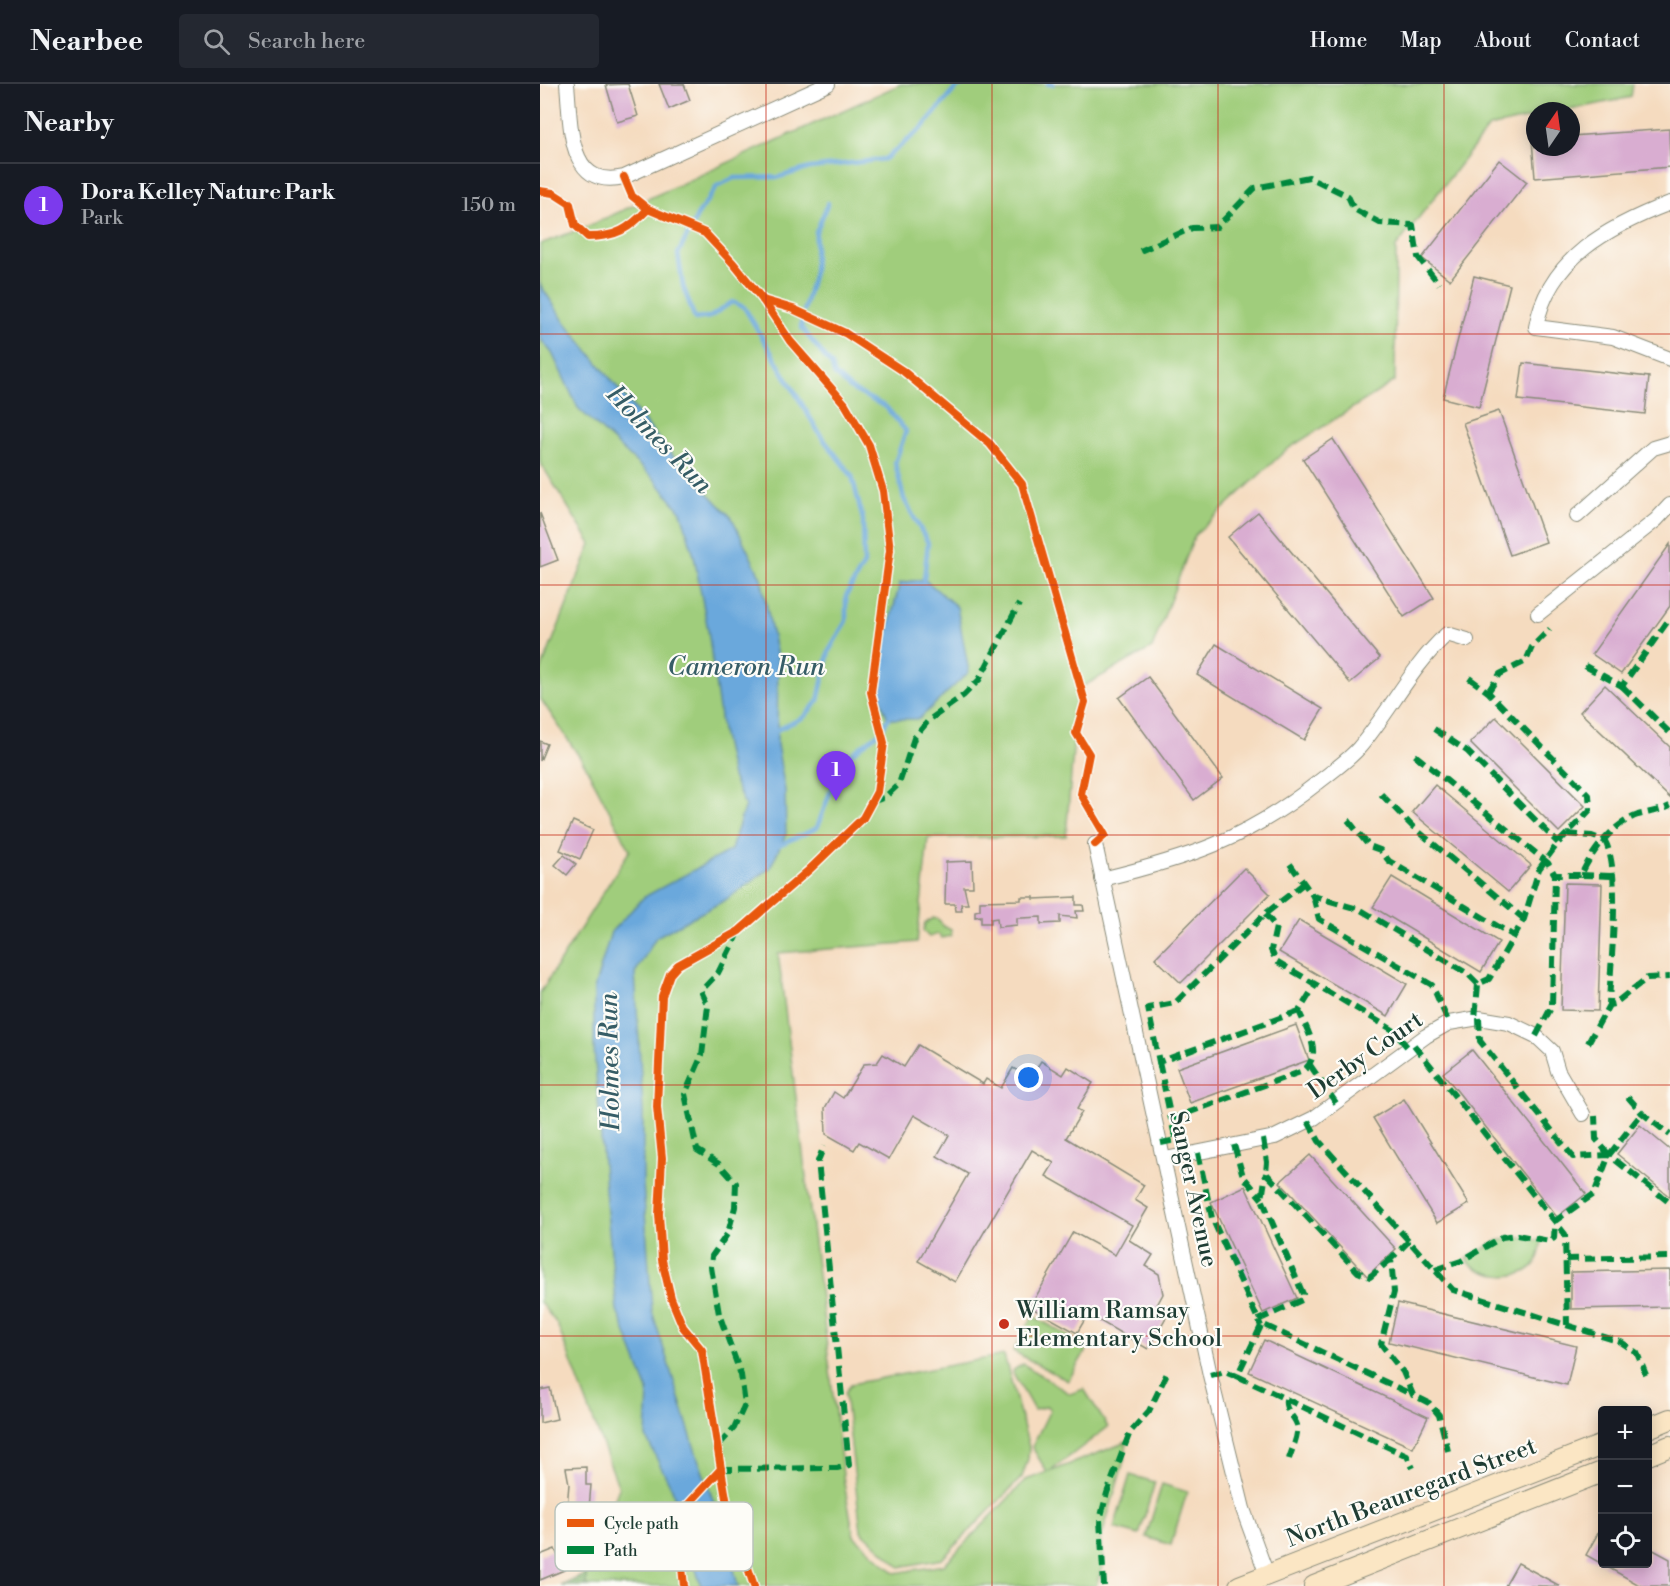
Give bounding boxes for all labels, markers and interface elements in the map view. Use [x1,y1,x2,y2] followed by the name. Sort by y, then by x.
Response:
[179,14,599,68] search box
[30,24,143,59] text: Nearbee
[200,25,233,58] icon: search
[248,28,365,55] text: Search here
[1310,28,1367,54] text: Home
[1400,28,1442,54] text: Map
[1475,28,1532,54] text: About
[1565,28,1640,54] text: Contact
[1526,102,1580,156] north arrow
[24,107,114,139] text: Nearby
[81,179,335,206] text: Dora Kelley Nature Park
[39,193,48,218] text: 1
[461,193,516,218] text: 150 m
[81,206,123,231] text: Park
[599,378,719,501] water label: Holmes Run
[667,651,825,683] water label: Cameron Run
[816,752,856,801] pin: 1
[593,992,627,1133] water label: Holmes Run
[1302,1005,1430,1107] street label: Derby Court
[1014,1063,1043,1092] your location
[1162,1108,1224,1270] street label: Sanger Avenue
[1015,1296,1222,1354] place label: William Ramsay Elementary School
[997,1317,1011,1331] marker: William Ramsay Elementary School
[1598,1406,1652,1568] map controls
[1598,1406,1652,1460] button: +
[1282,1431,1541,1555] street label: North Beauregard Street
[1598,1460,1652,1514] button: −
[555,1502,753,1571] legend
[604,1514,679,1534] text: Cycle path
[1598,1514,1652,1568] button: locate
[604,1541,638,1561] text: Path

